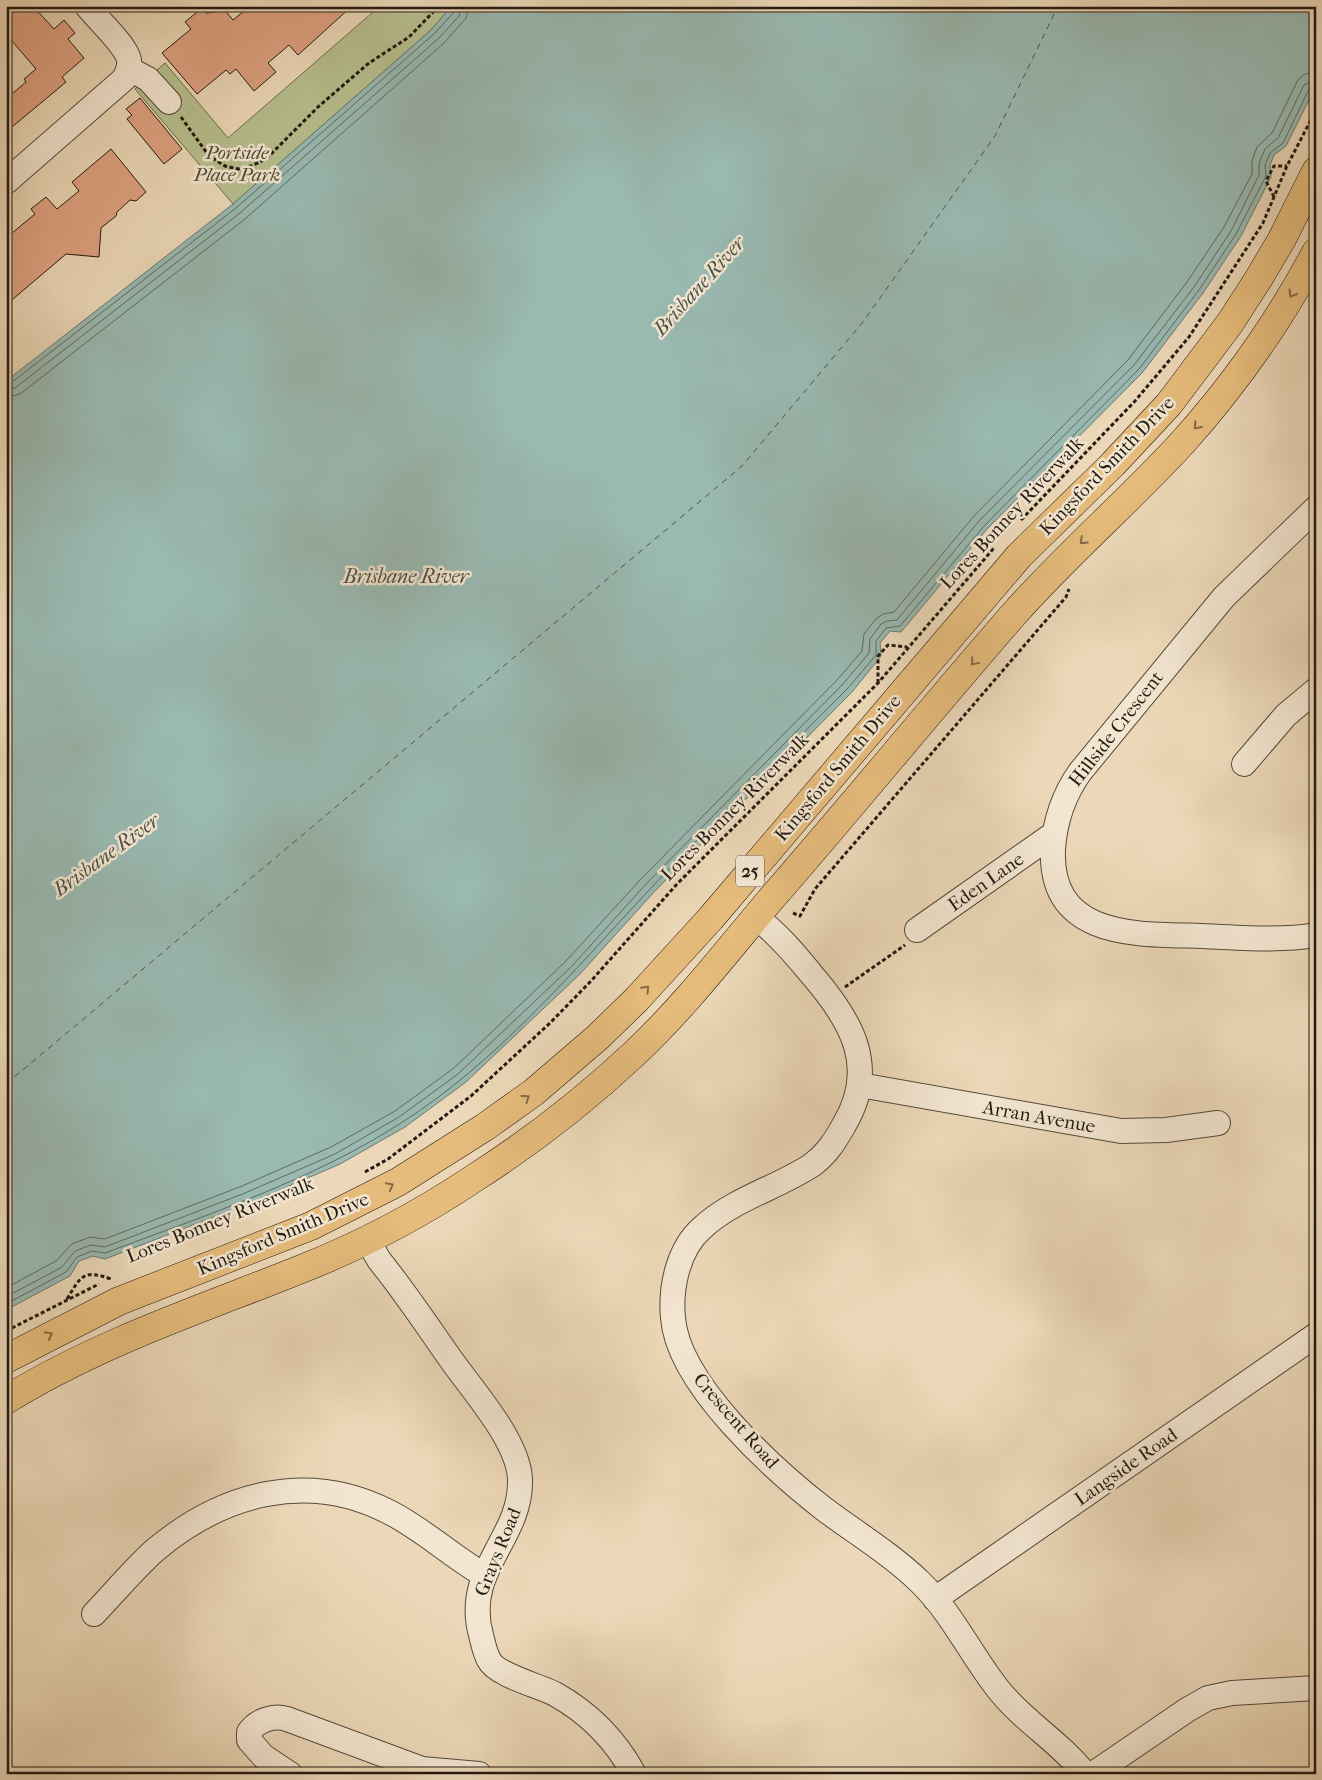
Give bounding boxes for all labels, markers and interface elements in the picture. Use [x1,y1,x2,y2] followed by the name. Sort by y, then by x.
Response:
[193,142,280,186] park label: Portside Place Park
[648,230,751,341] water label: Brisbane River
[1288,289,1298,298] one-way arrow
[1035,392,1179,540] street label: Kingsford Smith Drive
[1193,420,1202,429] one-way arrow
[936,432,1088,594] street label: Lores Bonney Riverwalk
[1079,535,1088,544] one-way arrow
[342,565,471,588] water label: Brisbane River
[970,656,979,665] one-way arrow
[1064,667,1168,791] street label: Hillside Crescent
[770,690,906,846] street label: Kingsford Smith Drive
[656,728,814,886] street label: Lores Bonney Riverwalk
[48,808,165,902] water label: Brisbane River
[944,848,1028,916] street label: Eden Lane
[736,856,764,886] road number: 25
[640,985,649,994] one-way arrow
[520,1095,530,1104] one-way arrow
[980,1096,1097,1138] street label: Arran Avenue
[123,1172,317,1268] street label: Lores Bonney Riverwalk
[385,1182,394,1192] one-way arrow
[194,1188,372,1280] street label: Kingsford Smith Drive
[44,1331,53,1341] one-way arrow
[689,1369,784,1474] street label: Crescent Road
[1071,1423,1182,1510] street label: Langside Road
[470,1504,526,1599] street label: Grays Road

